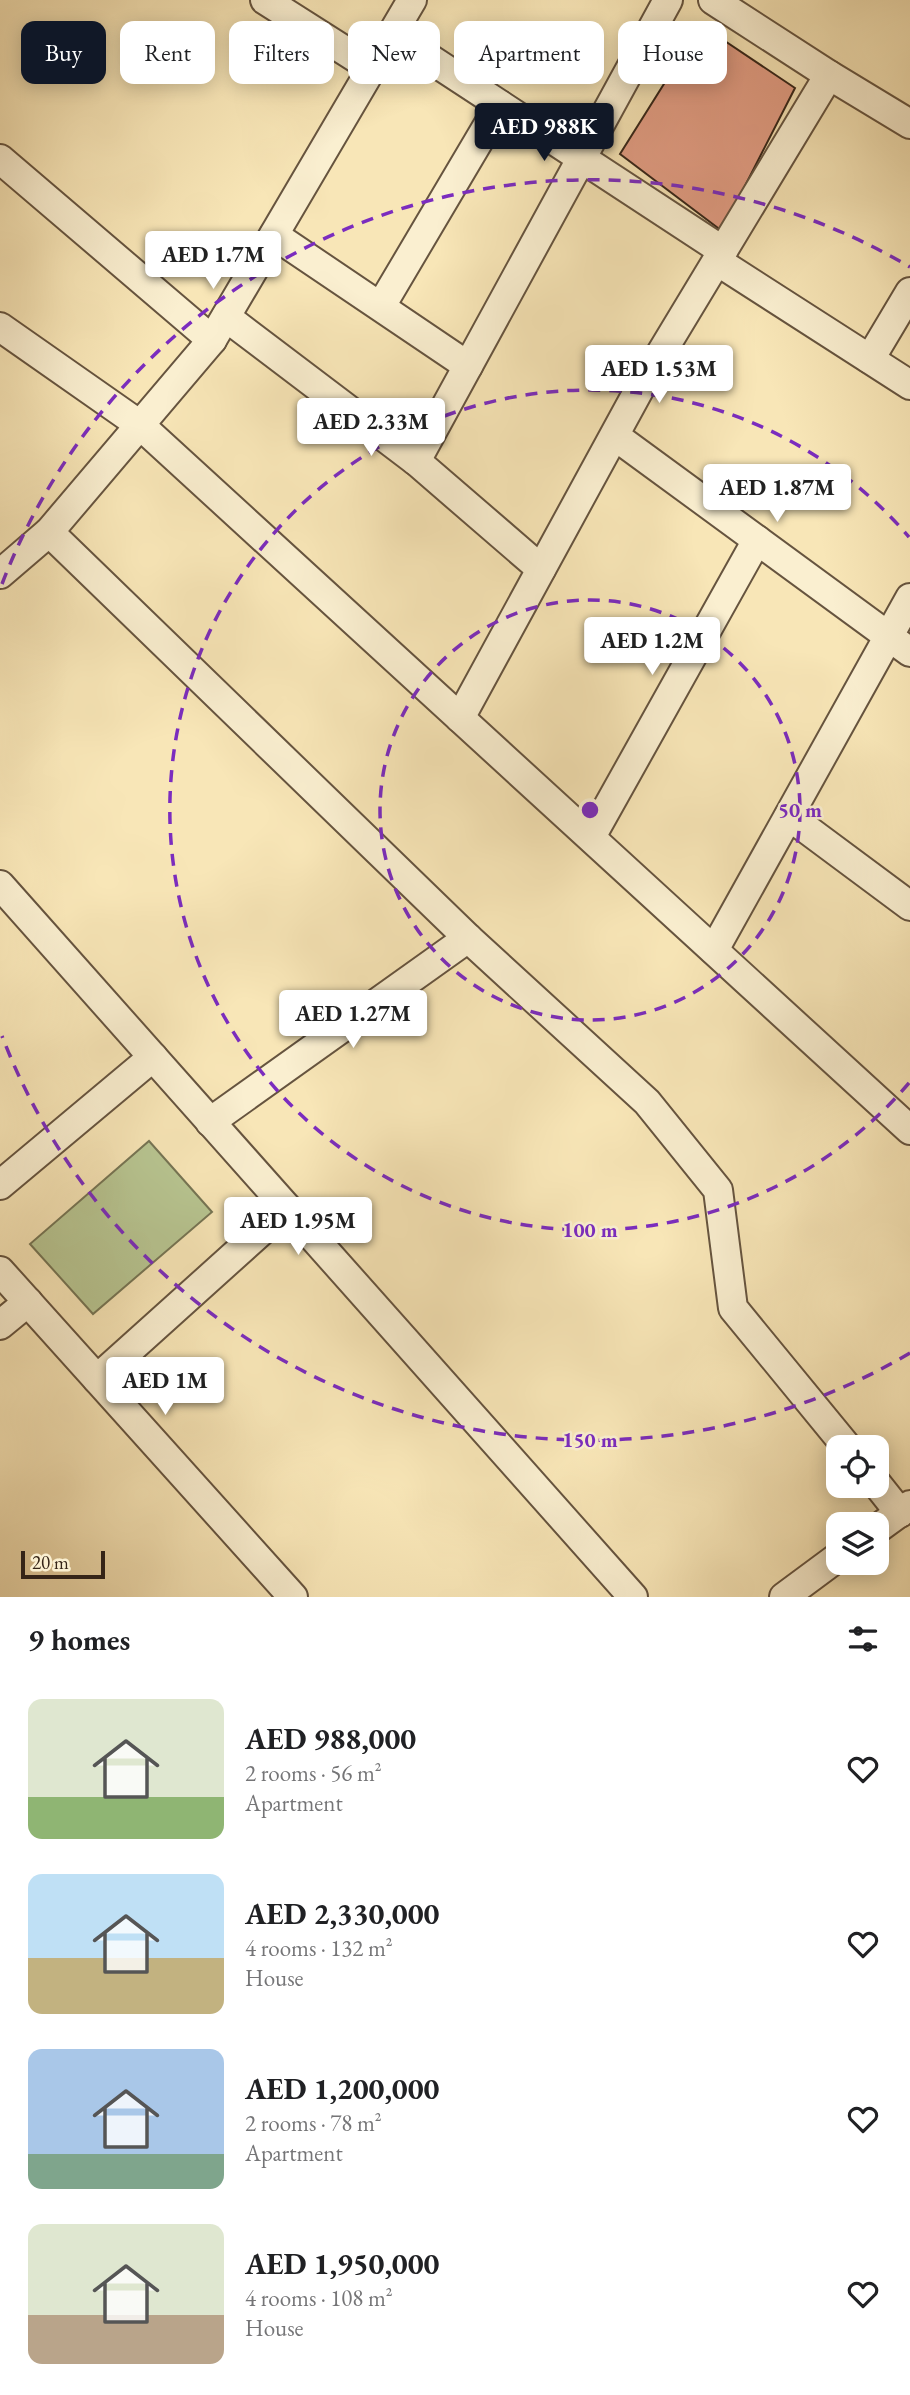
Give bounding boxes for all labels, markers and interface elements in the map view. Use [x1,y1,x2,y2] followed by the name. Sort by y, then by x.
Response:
[21,21,106,84] chip: Buy
[120,21,215,84] chip: Rent
[229,21,334,84] chip: Filters
[348,21,440,84] chip: New
[454,21,604,84] chip: Apartment
[618,21,727,84] chip: House
[472,104,616,163] pin: AED 988K
[491,111,597,141] text: AED 988K
[141,232,285,291] pin: AED 1.7M
[161,239,265,269] text: AED 1.7M
[579,346,739,405] pin: AED 1.53M
[601,353,717,383] text: AED 1.53M
[291,398,451,458] pin: AED 2.33M
[313,406,429,436] text: AED 2.33M
[697,464,857,524] pin: AED 1.87M
[719,472,835,502] text: AED 1.87M
[580,618,724,677] pin: AED 1.2M
[600,625,704,655] text: AED 1.2M
[778,796,822,823] text: 50 m
[578,798,602,822] centre of rings
[273,990,433,1050] pin: AED 1.27M
[295,998,411,1028] text: AED 1.27M
[218,1198,378,1257] pin: AED 1.95M
[240,1205,356,1235] text: AED 1.95M
[562,1216,618,1243] text: 100 m
[108,1358,222,1417] pin: AED 1M
[122,1365,208,1395] text: AED 1M
[562,1426,618,1453] text: 150 m
[826,1435,889,1575] map controls
[826,1435,889,1498] button: locate
[826,1512,889,1575] button: layers
[21,1548,105,1580] scale bar
[32,1550,69,1575] text: 20 m
[28,1620,130,1659] text: 9 homes
[844,1620,882,1658] icon: filters
[245,1719,416,1758] text: AED 988,000
[84,1727,168,1811] icon: home
[844,1750,882,1788] icon: heart
[245,1758,382,1788] text: 2 rooms · 56 m²
[245,1788,343,1818] text: Apartment
[245,1894,439,1933] text: AED 2,330,000
[84,1902,168,1986] icon: home
[844,1925,882,1963] icon: heart
[245,1933,393,1963] text: 4 rooms · 132 m²
[245,1963,304,1993] text: House
[245,2069,439,2108] text: AED 1,200,000
[84,2077,168,2161] icon: home
[844,2100,882,2138] icon: heart
[245,2108,382,2138] text: 2 rooms · 78 m²
[245,2138,343,2168] text: Apartment
[245,2244,439,2283] text: AED 1,950,000
[84,2252,168,2336] icon: home
[844,2275,882,2313] icon: heart
[245,2283,393,2313] text: 4 rooms · 108 m²
[245,2313,304,2343] text: House

